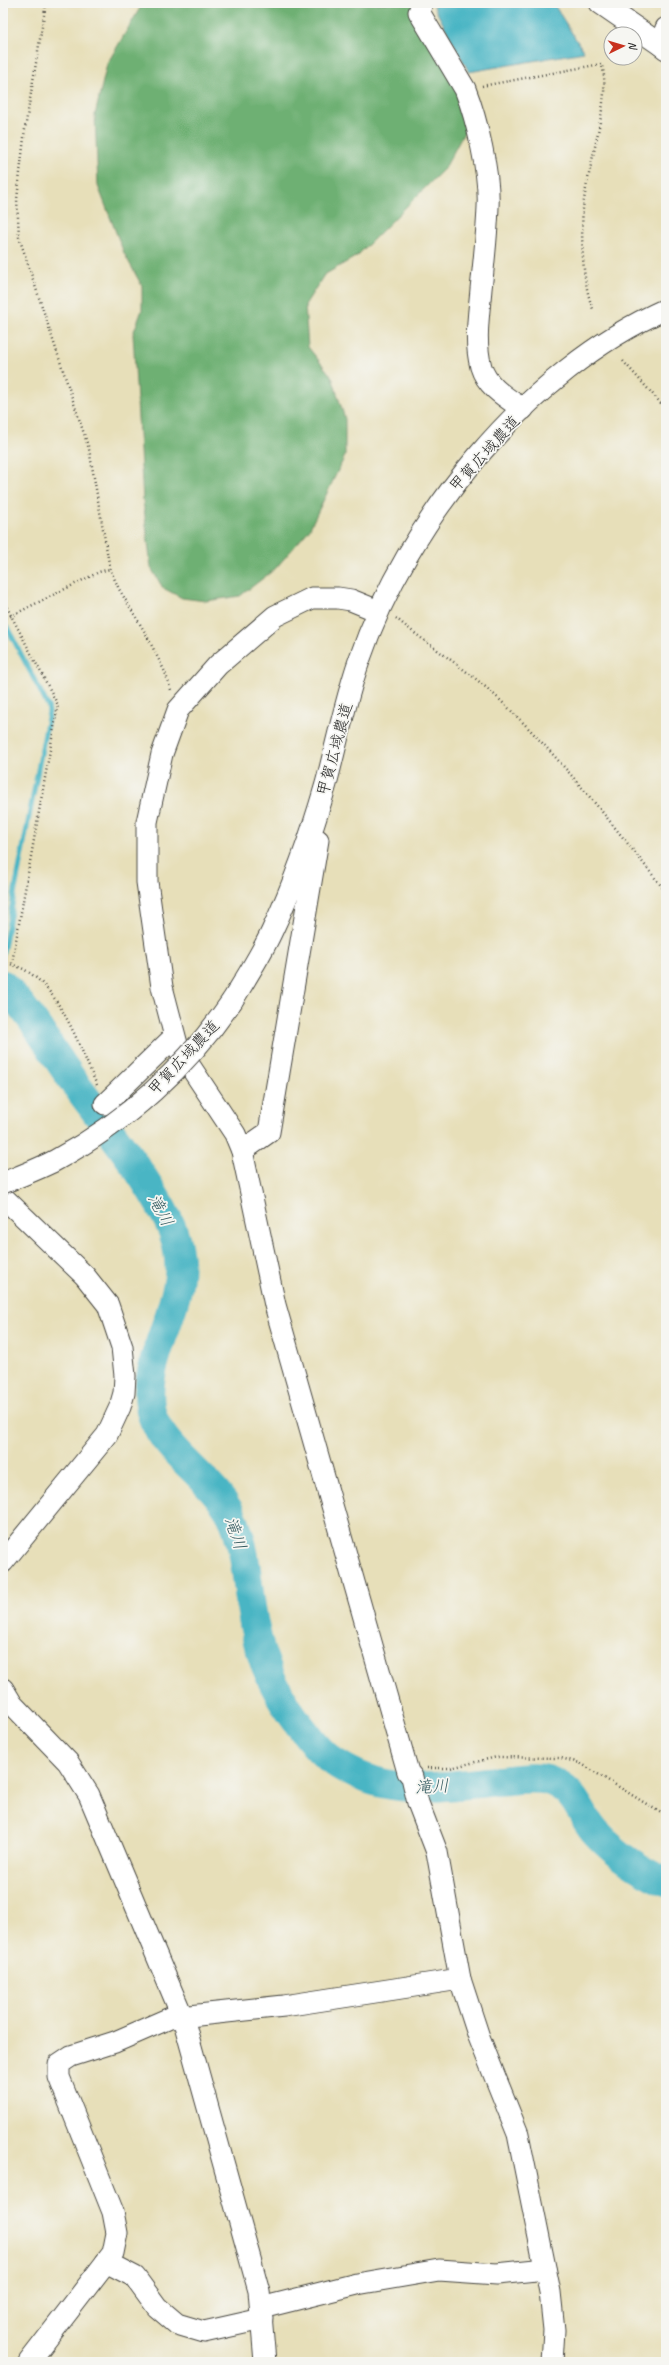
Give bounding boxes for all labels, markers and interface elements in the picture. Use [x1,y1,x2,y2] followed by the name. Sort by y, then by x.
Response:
[603,26,643,66] north arrow
[626,41,640,51] text: N
[445,411,524,496] street label: 甲賀広域農道
[313,700,357,798] street label: 甲賀広域農道
[144,1016,224,1100] street label: 甲賀広域農道
[143,1190,178,1230] water label: 滝川
[220,1514,251,1553] water label: 滝川
[414,1775,450,1798] water label: 滝川

